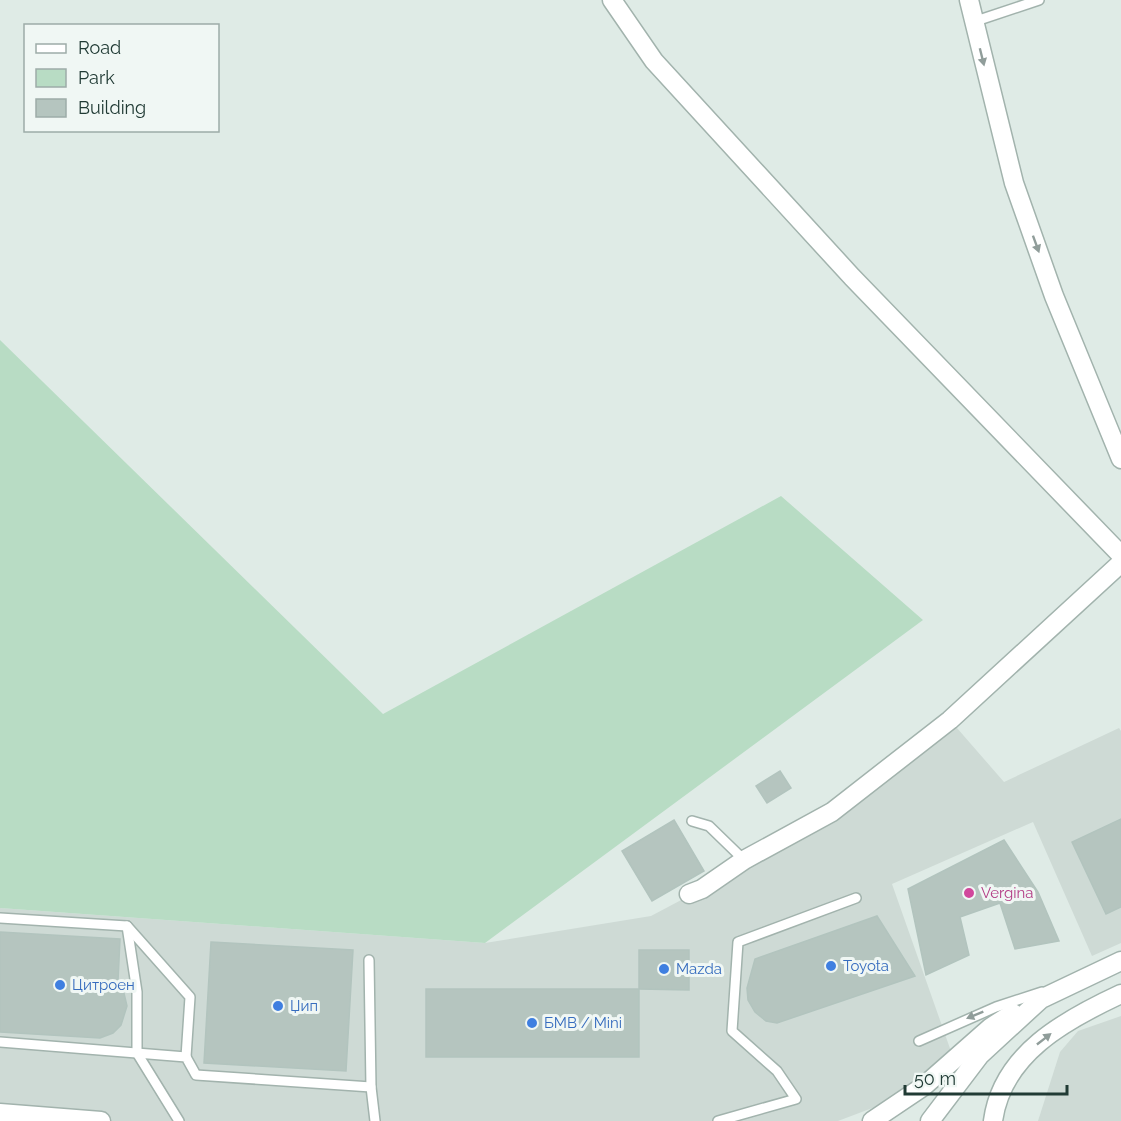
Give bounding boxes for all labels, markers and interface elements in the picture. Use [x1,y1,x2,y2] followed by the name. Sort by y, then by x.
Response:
[24,24,219,132] legend
[78,37,121,58] text: Road
[977,48,987,66] one-way arrow
[78,67,115,88] text: Park
[78,97,146,118] text: Building
[1031,235,1041,253] one-way arrow
[981,884,1034,902] place label: Vergina
[962,886,976,900] marker: Vergina
[843,957,889,975] place label: Toyota
[824,959,838,973] marker: Toyota
[676,960,722,978] place label: Mazda
[657,962,671,976] marker: Mazda
[72,976,135,994] place label: Цитроен
[53,978,67,992] marker: Цитроен
[290,997,318,1015] place label: Џип
[271,999,285,1013] marker: Џип
[966,1011,984,1020] one-way arrow
[544,1014,622,1032] place label: БМВ / Mini
[525,1016,539,1030] marker: БМВ / Mini
[1036,1032,1052,1045] one-way arrow
[905,1058,1067,1096] scale bar
[914,1068,956,1089] text: 50 m

